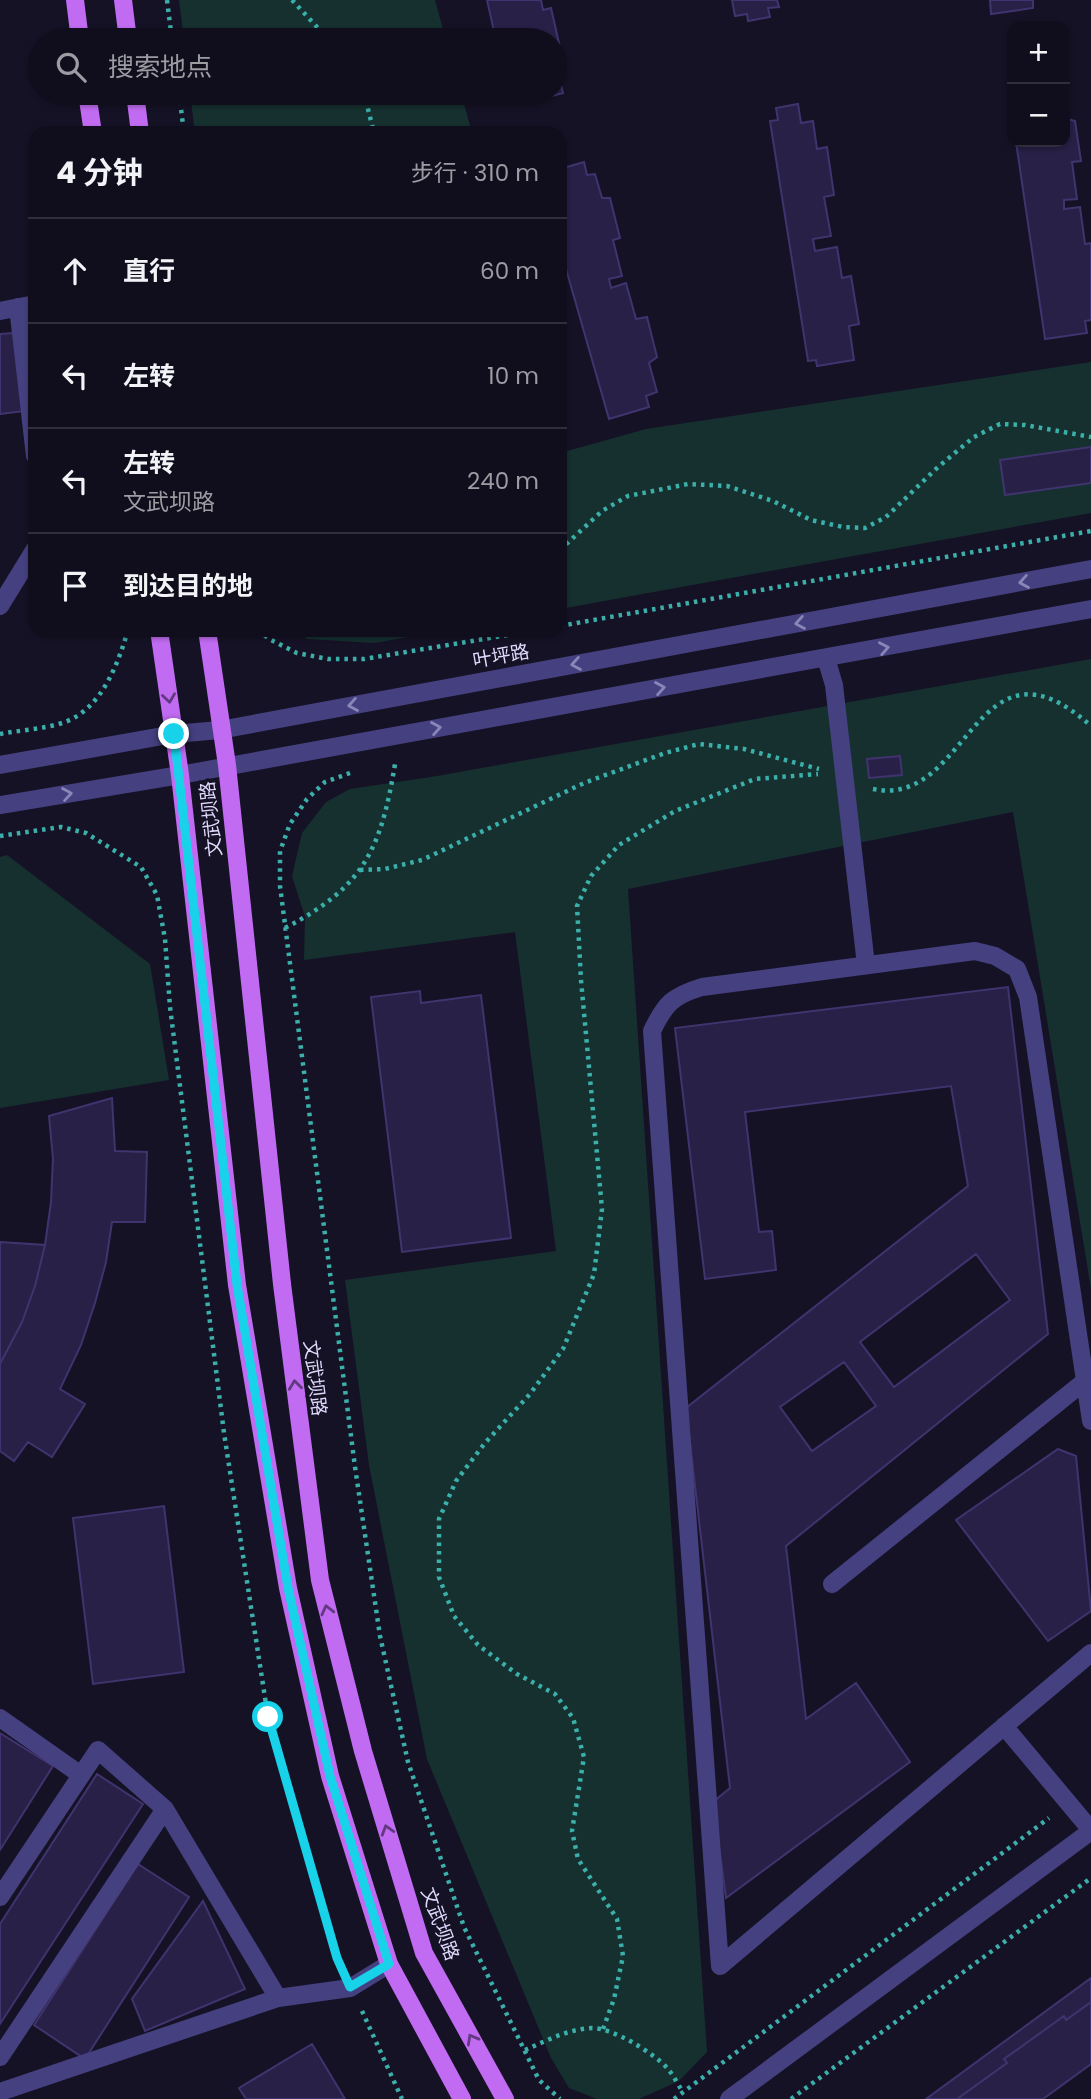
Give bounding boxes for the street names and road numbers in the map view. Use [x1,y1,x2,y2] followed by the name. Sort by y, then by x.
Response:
[471,638,531,674] street label: 叶坪路
[194,780,228,858] street label: 文武坝路
[297,1339,333,1417] street label: 文武坝路
[414,1884,466,1964] street label: 文武坝路

